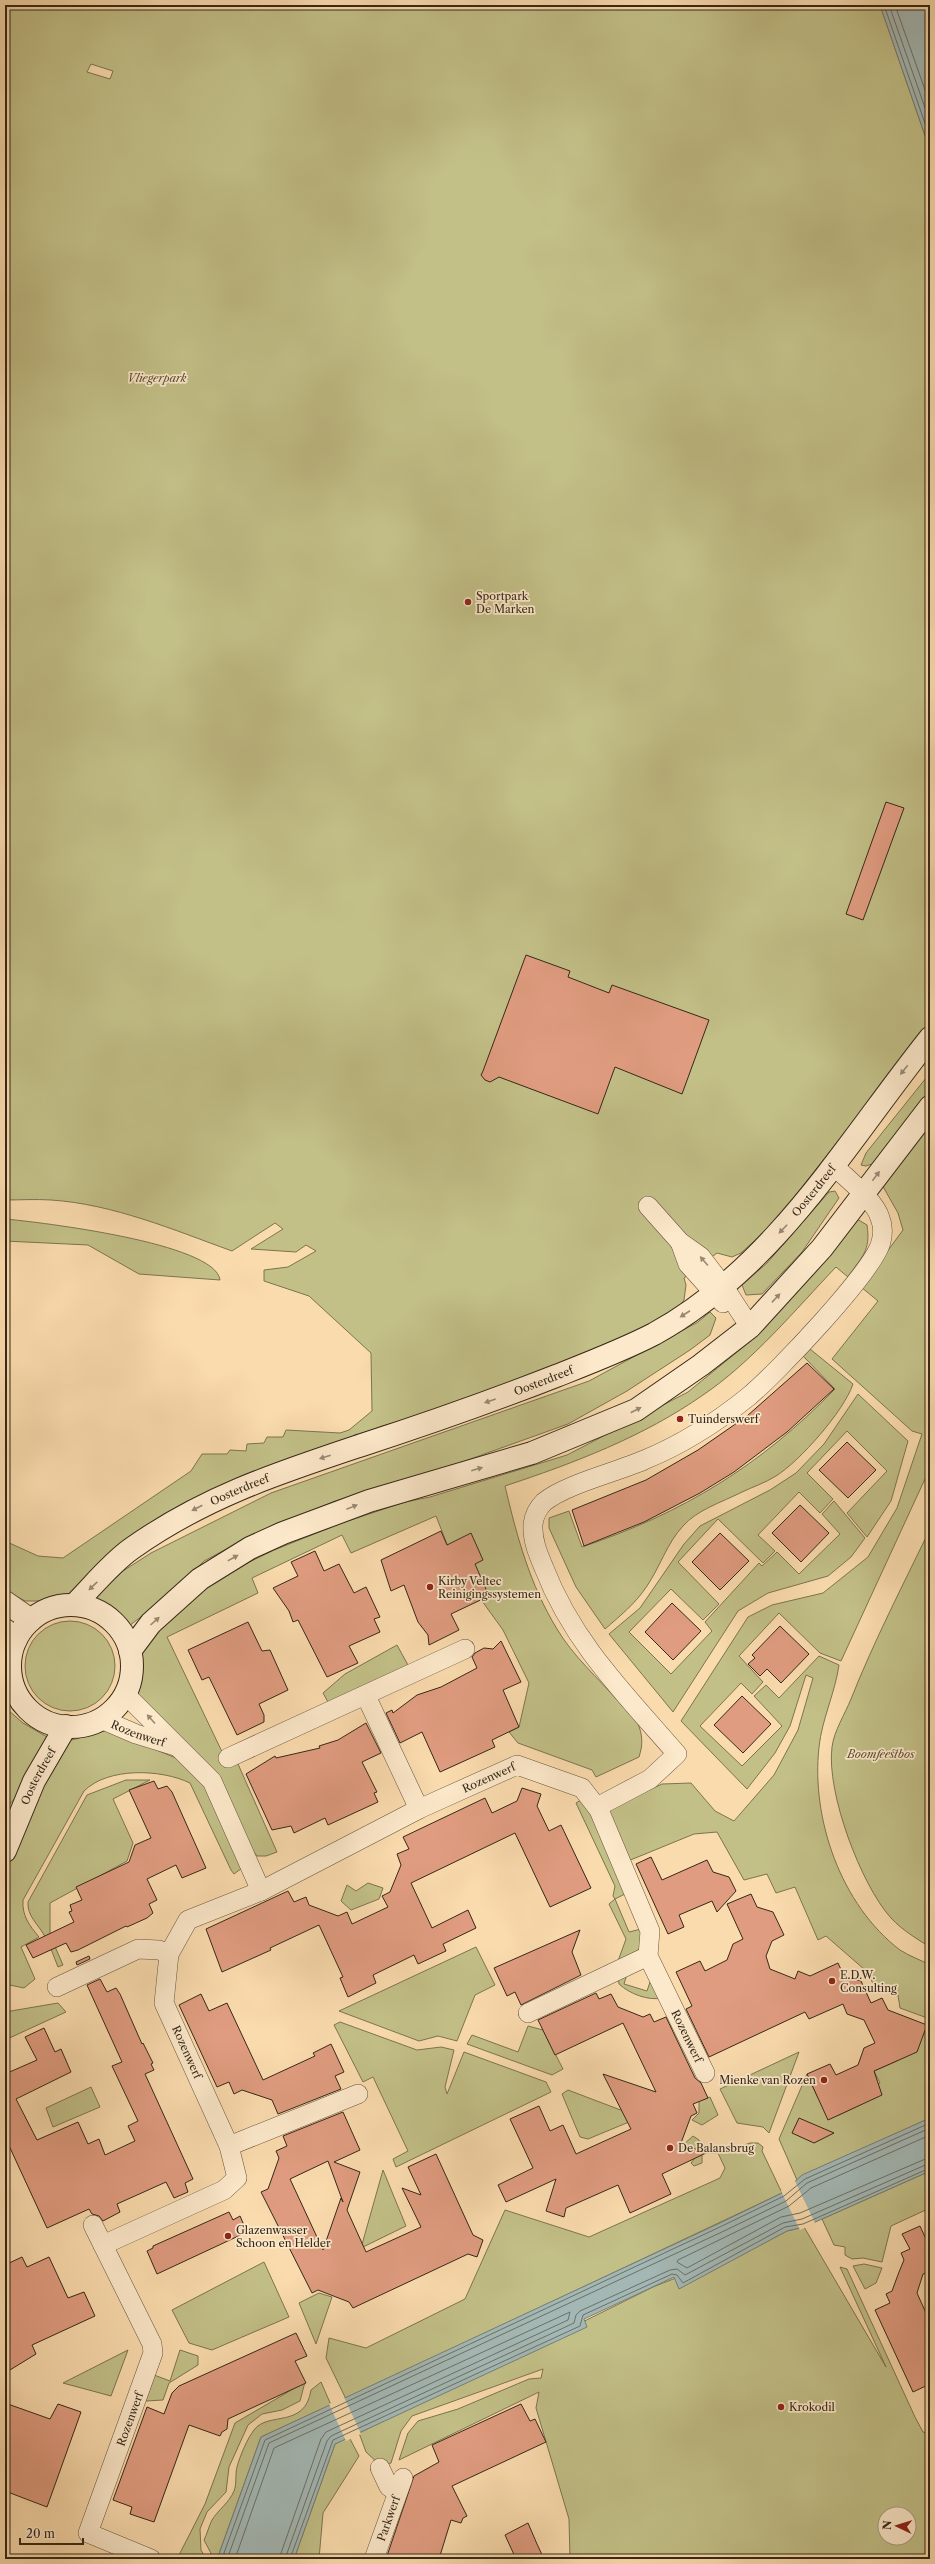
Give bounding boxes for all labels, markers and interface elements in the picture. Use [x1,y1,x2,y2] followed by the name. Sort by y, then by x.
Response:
[128,371,187,385] park label: Vliegerpark
[476,589,535,616] place label: Sportpark De Marken
[463,597,473,607] marker: Sportpark De Marken
[900,1065,908,1076] one-way arrow
[789,1160,840,1220] street label: Oosterdreef
[872,1171,880,1182] one-way arrow
[778,1224,787,1234] one-way arrow
[699,1256,708,1266] one-way arrow
[771,1294,780,1303] one-way arrow
[679,1310,691,1317] one-way arrow
[512,1362,577,1399] street label: Oosterdreef
[484,1398,496,1404] one-way arrow
[630,1406,642,1413] one-way arrow
[688,1412,761,1426] place label: Tuinderswerf
[675,1414,685,1424] marker: Tuinderswerf
[318,1454,330,1460] one-way arrow
[470,1466,483,1472] one-way arrow
[208,1470,273,1508] street label: Oosterdreef
[347,1504,359,1510] one-way arrow
[191,1505,202,1512] one-way arrow
[227,1554,239,1561] one-way arrow
[438,1574,541,1601] place label: Kirby Veltec Reinigingssystemen
[88,1581,98,1590] one-way arrow
[425,1582,435,1592] marker: Kirby Veltec Reinigingssystemen
[149,1616,160,1625] one-way arrow
[146,1714,156,1724] one-way arrow
[109,1717,169,1750] street label: Rozenwerf
[18,1743,60,1807] street label: Oosterdreef
[846,1747,915,1761] park label: Boomfeestbos
[460,1759,519,1796] street label: Rozenwerf
[840,1968,897,1995] place label: E.D.W. Consulting
[827,1976,837,1986] marker: E.D.W. Consulting
[668,2007,707,2066] street label: Rozenwerf
[169,2023,206,2083] street label: Rozenwerf
[719,2073,816,2087] place label: Mienke van Rozen
[819,2075,829,2085] marker: Mienke van Rozen
[678,2141,754,2155] place label: De Balansbrug
[665,2143,675,2153] marker: De Balansbrug
[236,2223,331,2250] place label: Glazenwasser Schoon en Helder
[223,2231,233,2241] marker: Glazenwasser Schoon en Helder
[114,2388,147,2448] street label: Rozenwerf
[789,2400,836,2414] place label: Krokodil
[776,2402,786,2412] marker: Krokodil
[374,2492,404,2543] street label: Parkwerf
[877,2506,917,2546] north arrow
[20,2520,83,2546] scale bar
[880,2520,894,2531] text: N
[26,2526,55,2541] text: 20 m

